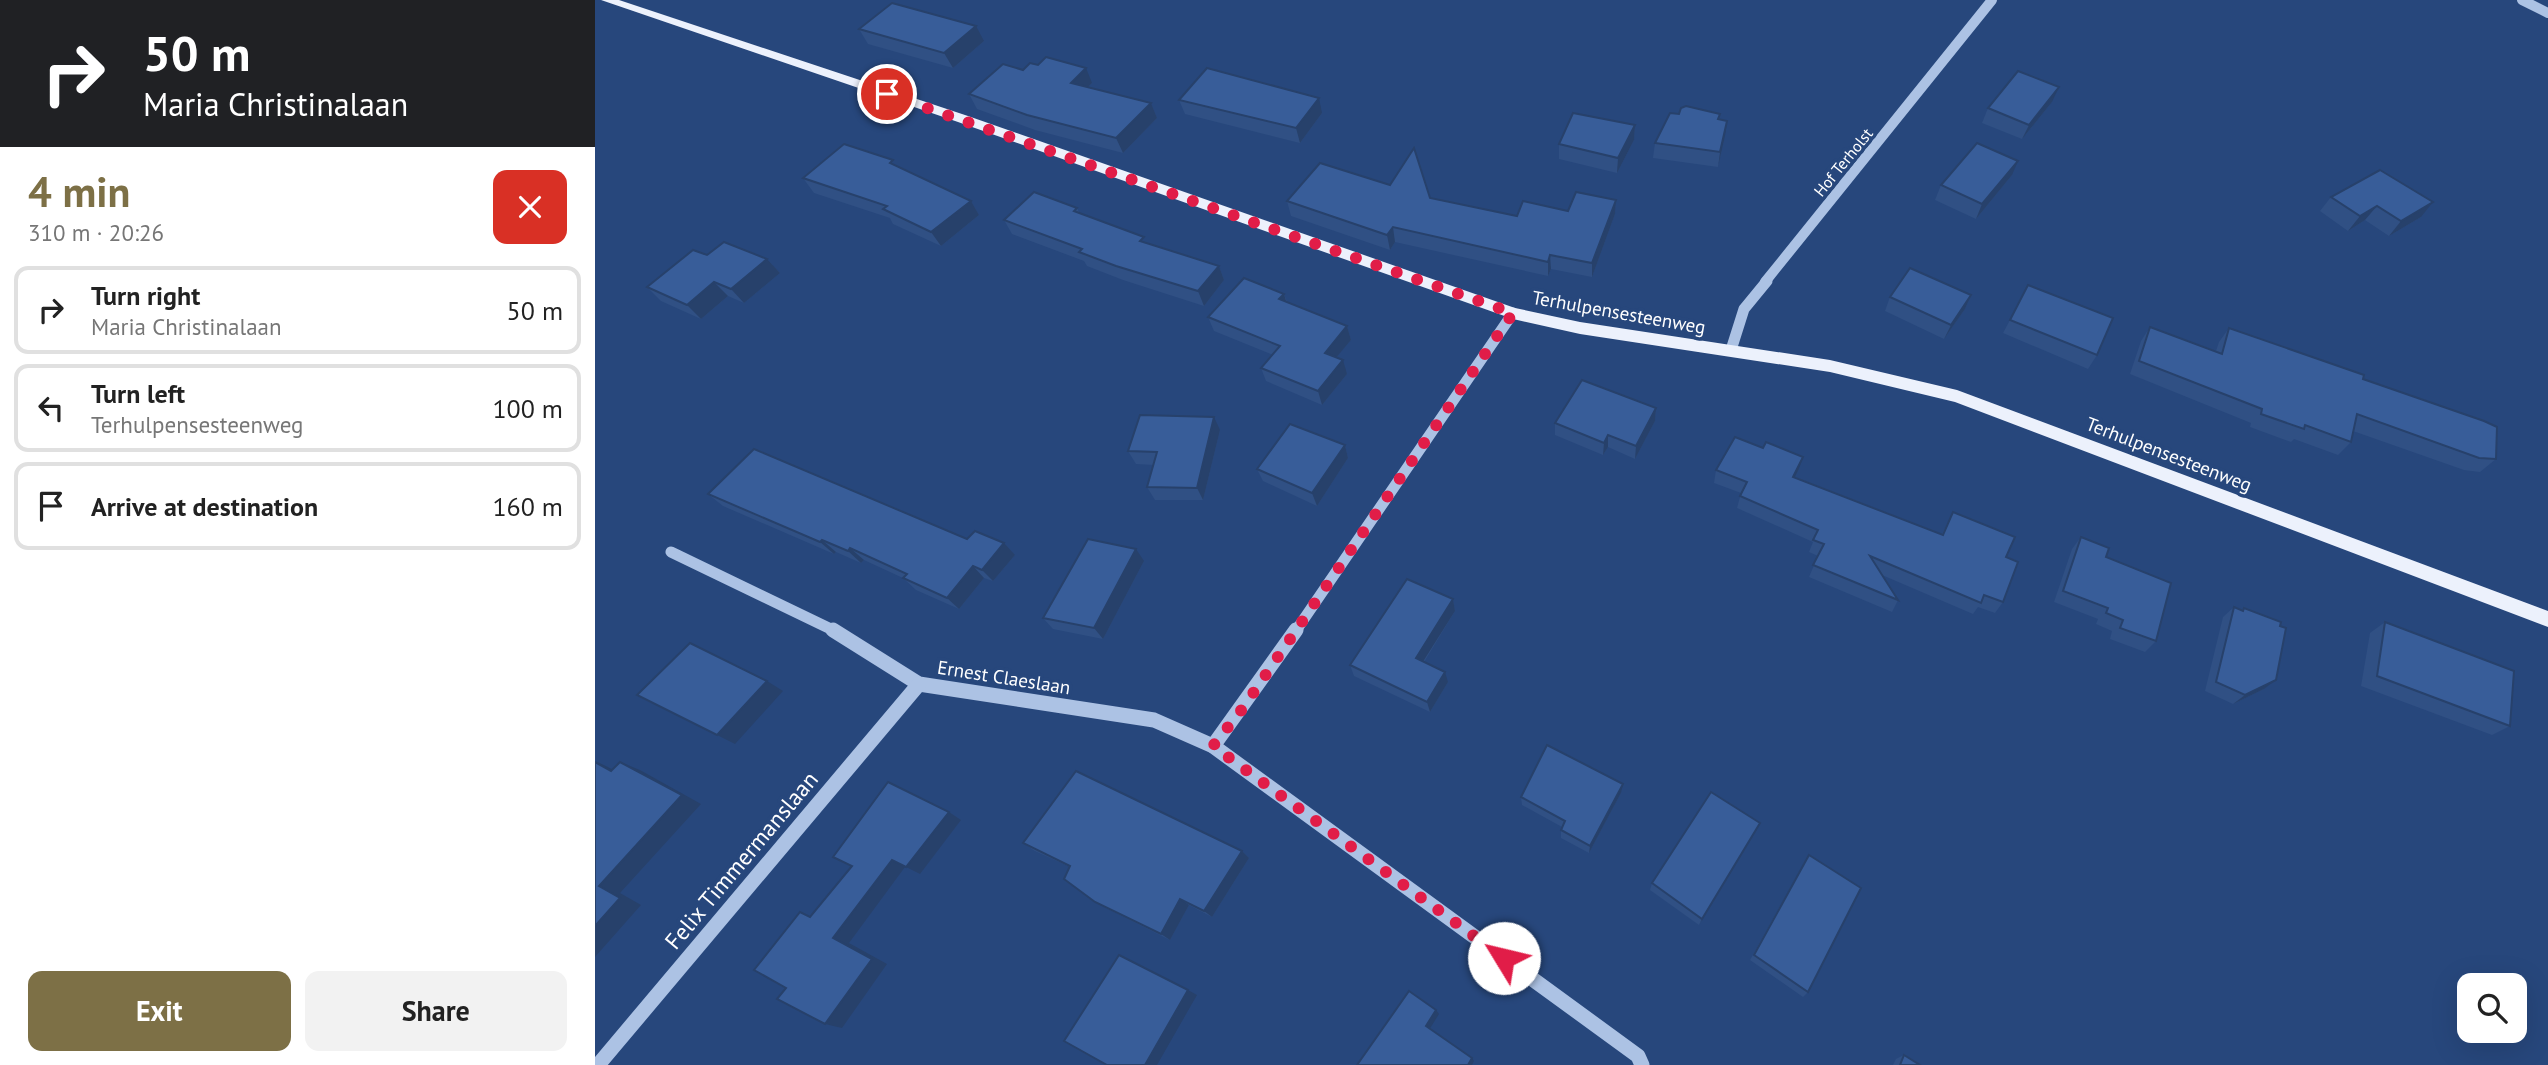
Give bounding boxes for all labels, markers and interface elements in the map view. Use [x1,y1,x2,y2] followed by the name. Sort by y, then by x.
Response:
[143,21,250,85] text: 50 m
[28,28,119,119] icon: right
[857,64,917,124] pin
[868,75,906,113] icon: arrive
[143,83,408,125] text: Maria Christinalaan
[1809,123,1877,200] street label: Hof Terholst
[28,164,130,219] text: 4 min
[493,170,567,244] button: close
[28,218,164,247] text: 310 m · 20:26
[91,279,200,312] text: Turn right
[1530,285,1708,339] street label: Terhulpensesteenweg
[32,291,70,329] icon: right
[507,294,563,327] text: 50 m
[91,312,282,341] text: Maria Christinalaan
[91,377,185,410] text: Turn left
[32,389,70,427] icon: left
[492,392,563,425] text: 100 m
[91,410,303,439] text: Terhulpensesteenweg
[2083,411,2255,497] street label: Terhulpensesteenweg
[32,487,70,525] icon: arrive
[91,490,318,523] text: Arrive at destination
[492,490,563,523] text: 160 m
[936,655,1072,699] street label: Ernest Claeslaan
[658,765,824,955] street label: Felix Timmermanslaan
[1467,921,1541,995] position arrow
[28,971,291,1051] button: Exit
[305,971,567,1051] button: Share
[2457,973,2527,1043] map controls
[2457,973,2527,1043] button: search

